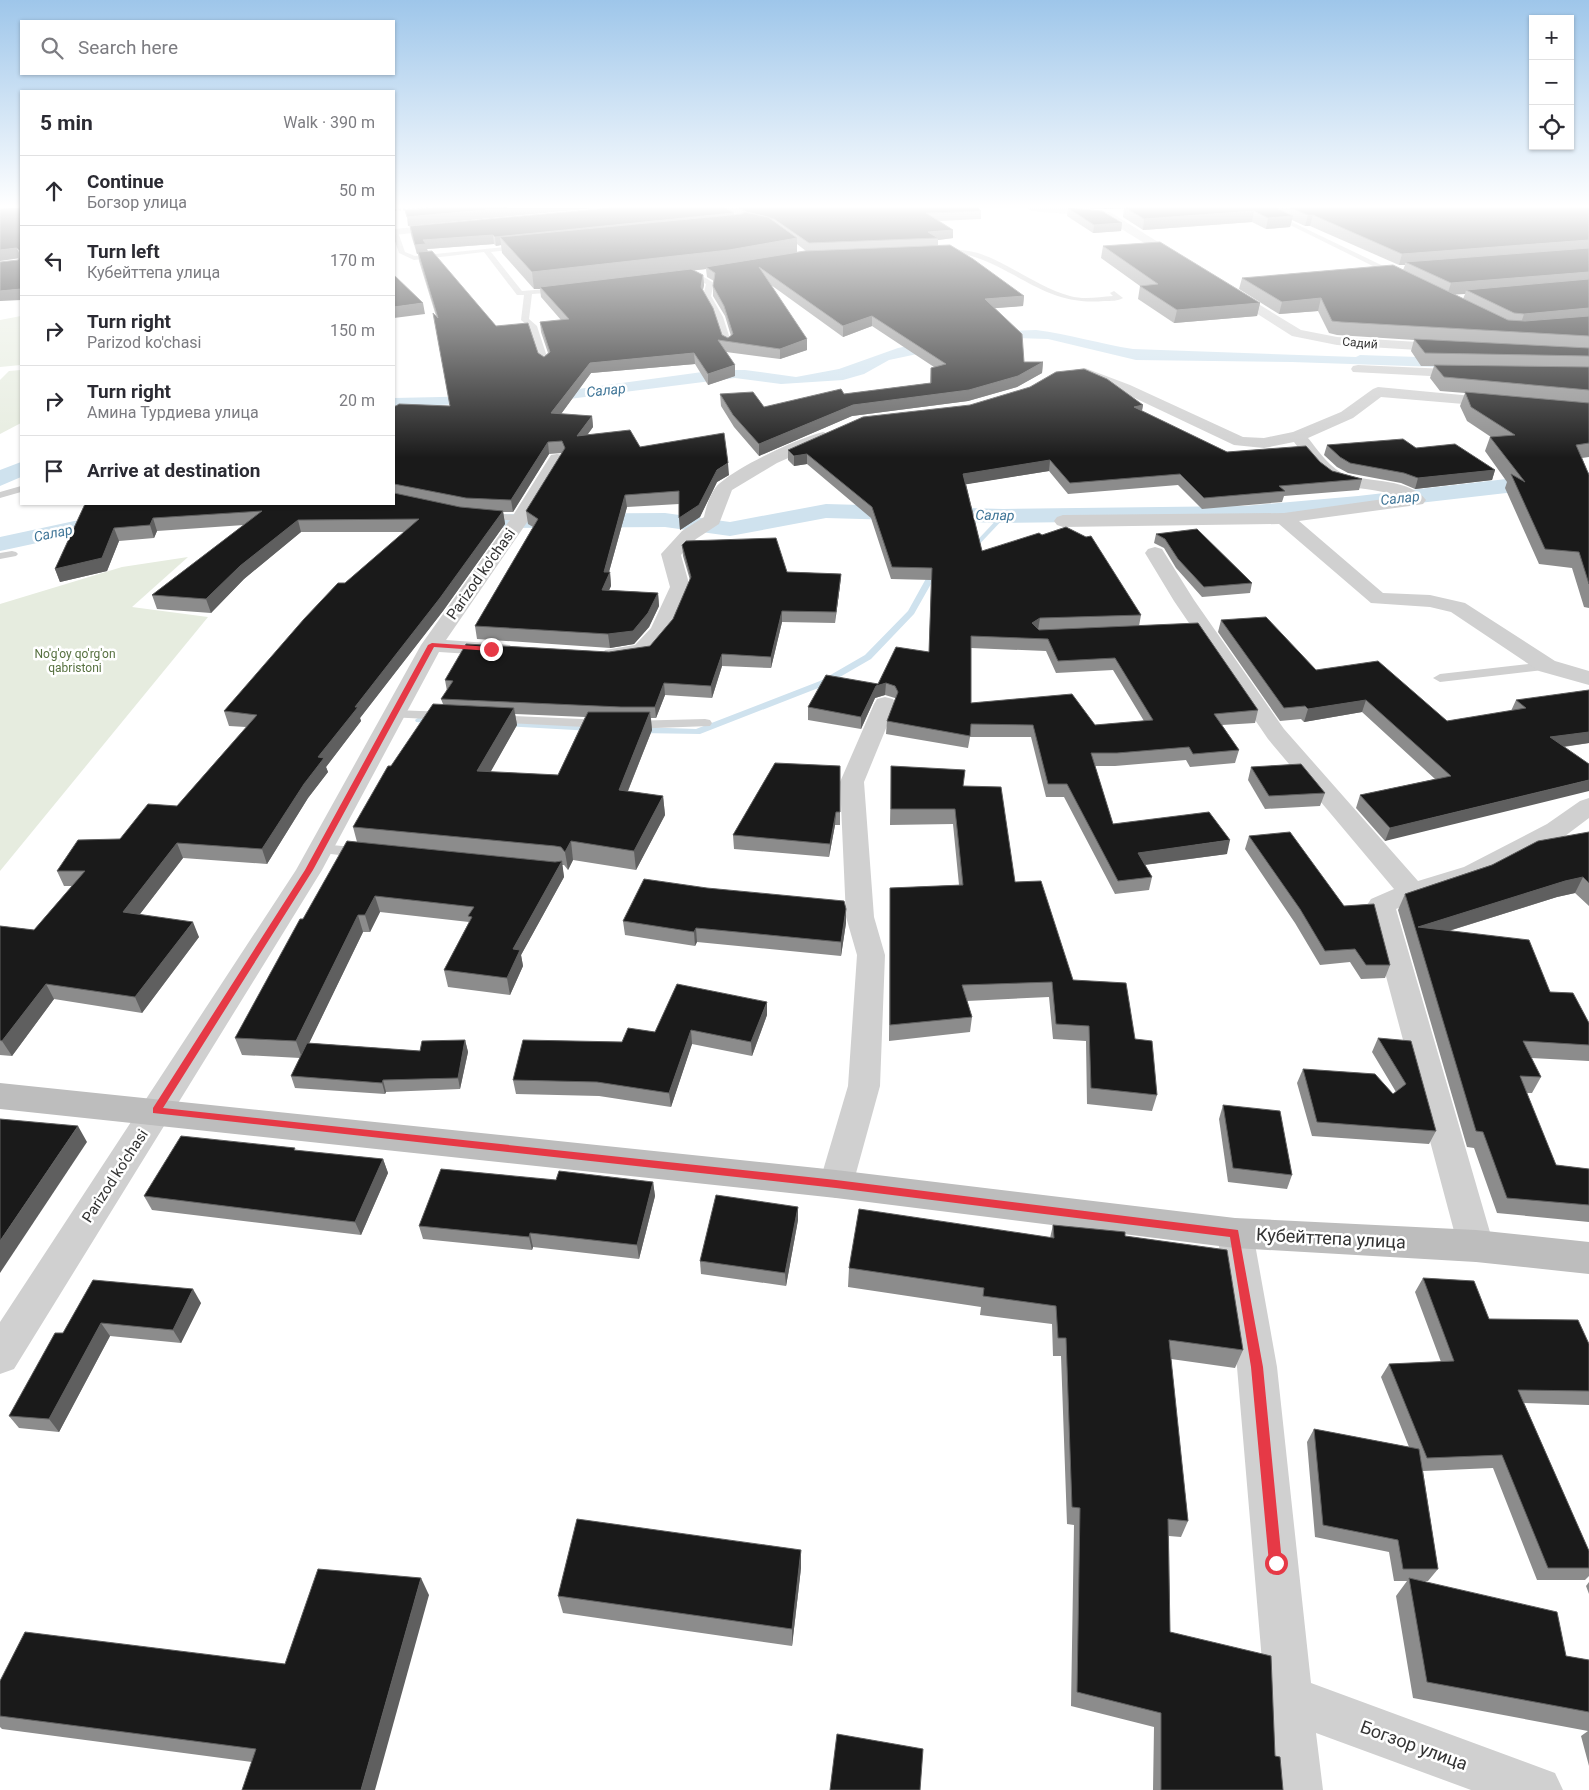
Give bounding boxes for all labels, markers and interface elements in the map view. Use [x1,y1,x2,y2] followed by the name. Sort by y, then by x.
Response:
[1529,15,1574,150] map controls
[1529,15,1574,60] button: +
[20,20,395,75] search box
[38,34,66,62] icon: search
[78,36,178,59] text: Search here
[1529,60,1574,105] button: −
[1529,105,1574,150] button: locate
[40,111,93,135] text: 5 min
[283,113,375,132] text: Walk · 390 m
[87,170,164,193] text: Continue
[40,177,68,205] icon: ahead
[339,181,375,200] text: 50 m
[87,193,187,212] text: Богзор улица
[87,240,160,263] text: Turn left
[40,247,68,275] icon: left
[330,251,375,270] text: 170 m
[87,263,220,282] text: Кубейттепа улица
[87,310,171,333] text: Turn right
[40,317,68,345] icon: right
[330,321,375,340] text: 150 m
[87,333,202,352] text: Parizod ko'chasi
[1342,334,1378,352] street label: Садий
[87,380,171,403] text: Turn right
[586,380,626,400] water label: Салар
[40,387,68,415] icon: right
[339,391,375,410] text: 20 m
[87,403,259,422] text: Амина Турдиева улица
[40,457,68,485] icon: arrive
[87,459,260,482] text: Arrive at destination
[1380,488,1420,508] water label: Салар
[975,507,1015,523] water label: Салар
[32,521,74,545] water label: Салар
[443,525,519,623] street label: Parizod ko'chasi
[480,638,503,661] route end
[34,647,116,675] park label: No'g'oy qo'rg'on qabristoni
[78,1126,152,1226] street label: Parizod ko'chasi
[1256,1224,1406,1252] street label: Кубейттепа улица
[1265,1552,1288,1575] route start
[1358,1716,1470,1774] street label: Богзор улица

